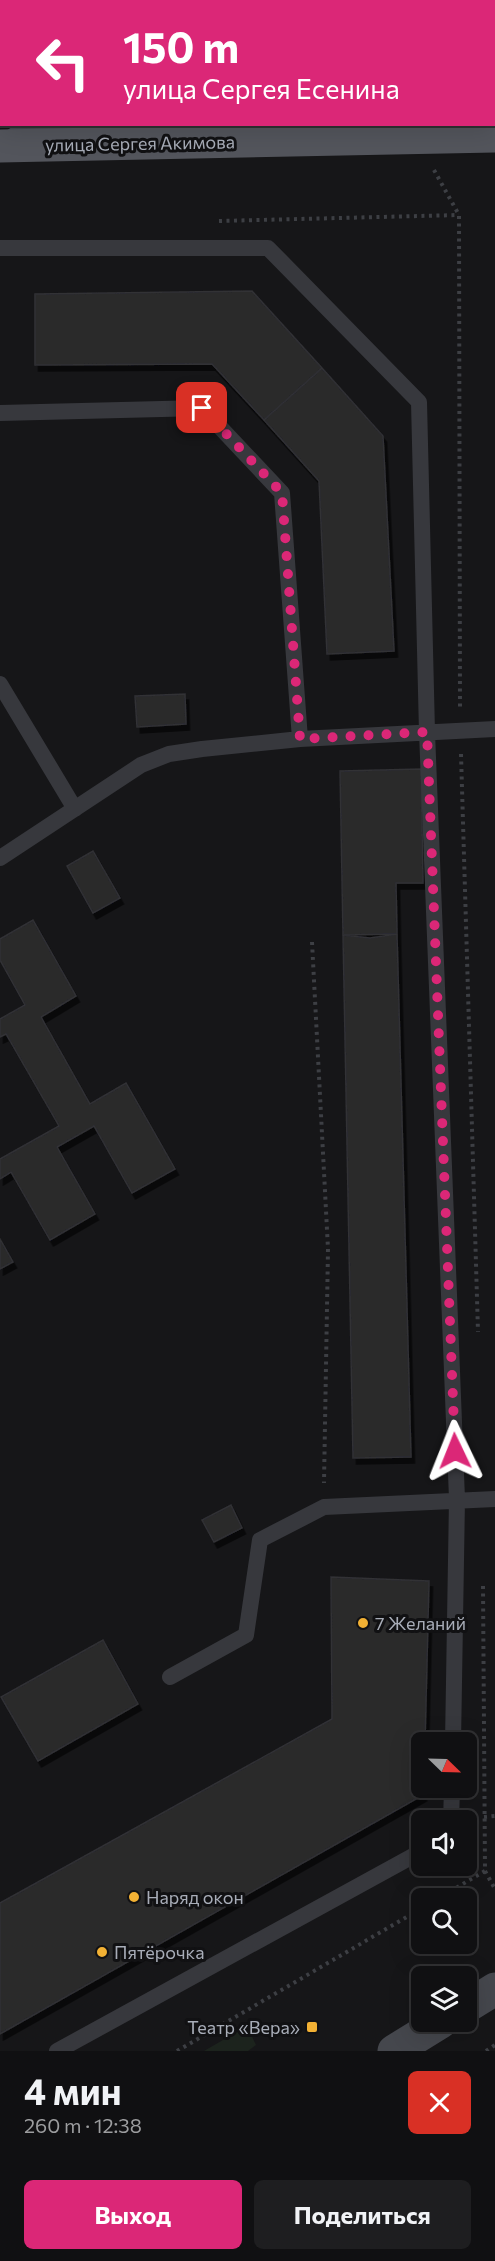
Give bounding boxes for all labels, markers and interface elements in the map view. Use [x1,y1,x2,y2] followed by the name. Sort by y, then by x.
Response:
[123,20,239,72] text: 150 m
[24,24,102,102] icon: left
[123,72,400,105] text: улица Сергея Есенина
[45,130,235,156] street label: улица Сергея Акимова
[176,382,227,433] pin
[185,391,218,424] icon: arrive
[423,1419,487,1483] position arrow
[375,1612,466,1634] place label: 7 Желаний
[356,1616,370,1630] marker: 7 Желаний
[411,1732,477,1798] north arrow
[411,1732,477,2032] map controls
[411,1810,477,1876] button: sound
[146,1886,244,1908] place label: Наряд окон
[411,1888,477,1954] button: search
[127,1890,141,1904] marker: Наряд окон
[114,1941,205,1963] place label: Пятёрочка
[95,1945,109,1959] marker: Пятёрочка
[411,1966,477,2032] button: layers
[187,2016,300,2038] place label: Театр «Вера»
[305,2020,319,2034] marker: Театр «Вера»
[24,2068,121,2112] text: 4 мин
[408,2071,471,2134] button: close
[24,2113,142,2137] text: 260 m · 12:38
[24,2180,242,2249] button: Выход
[254,2180,471,2249] button: Поделиться

